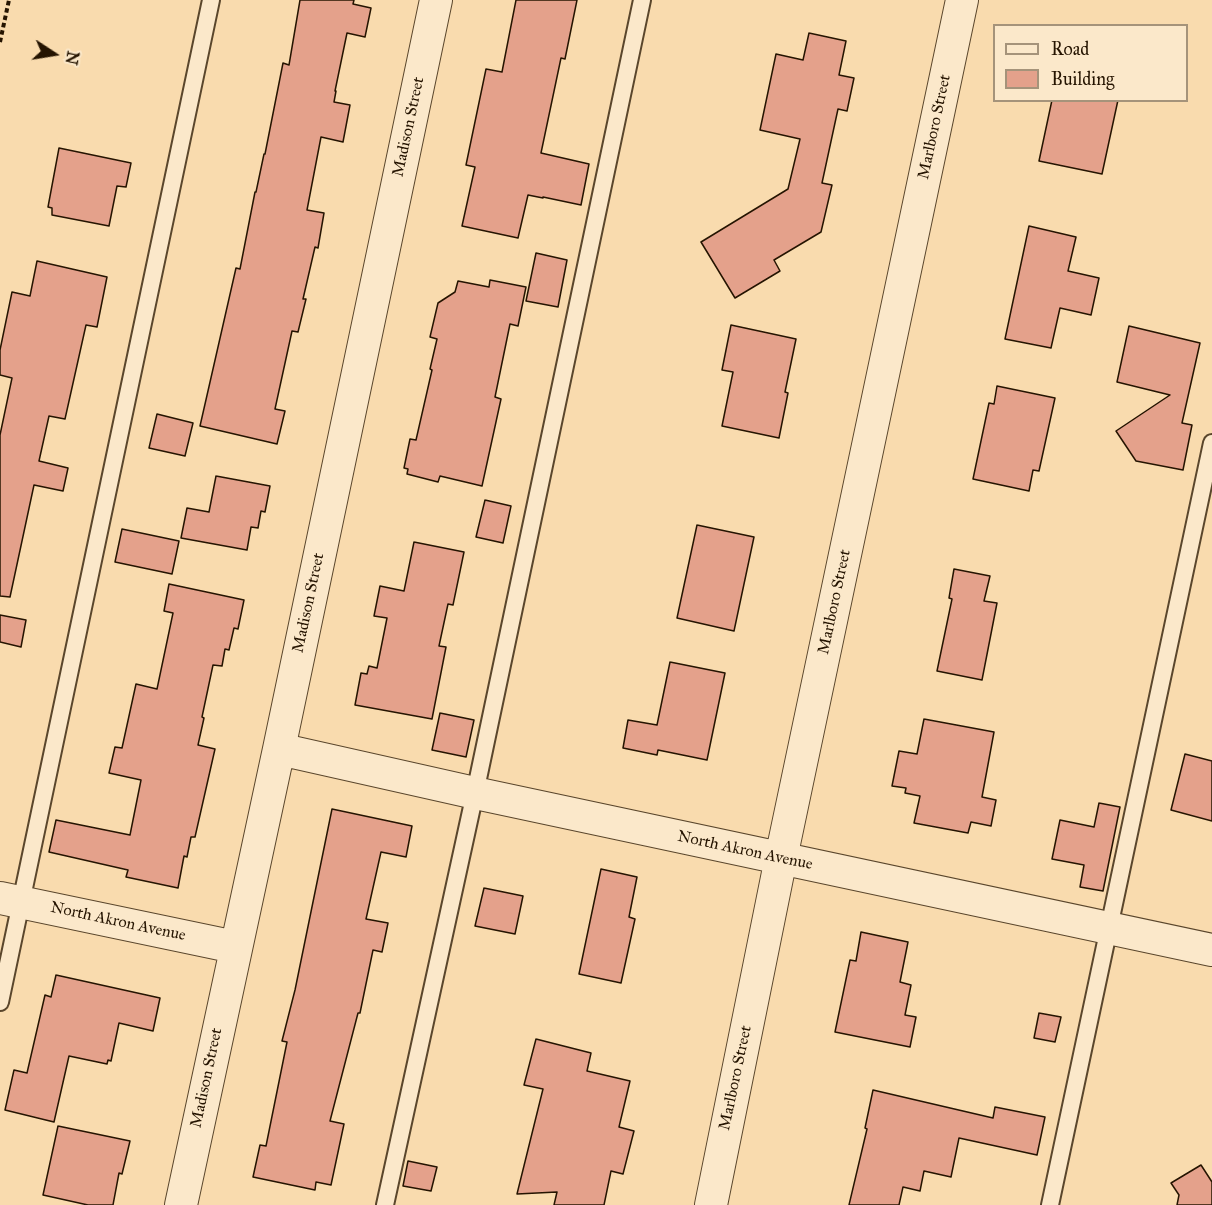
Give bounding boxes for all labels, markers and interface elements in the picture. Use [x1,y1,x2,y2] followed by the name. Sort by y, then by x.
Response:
[24,24,84,84] north arrow
[993,24,1188,102] legend
[1051,38,1089,60] text: Road
[61,49,83,66] text: N
[1051,68,1114,90] text: Building
[915,73,955,181] street label: Marlboro Street
[389,75,429,179] street label: Madison Street
[815,548,855,656] street label: Marlboro Street
[289,551,329,655] street label: Madison Street
[676,827,814,875] street label: North Akron Avenue
[49,898,187,946] street label: North Akron Avenue
[716,1024,756,1132] street label: Marlboro Street
[187,1026,227,1130] street label: Madison Street

